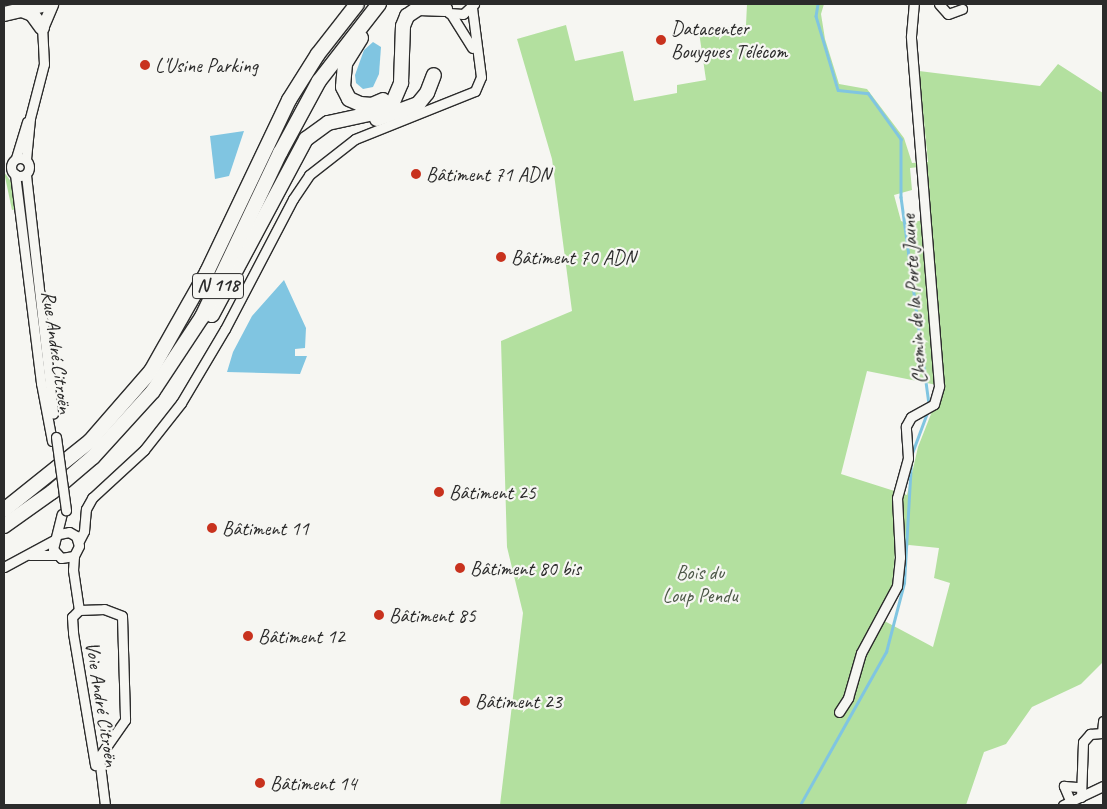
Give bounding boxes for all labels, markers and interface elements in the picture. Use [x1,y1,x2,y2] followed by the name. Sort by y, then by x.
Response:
[671,16,787,63] place label: Datacenter Bouygues Télécom
[655,34,667,46] marker: Datacenter Bouygues Télécom
[155,53,258,77] place label: L'Usine Parking
[139,59,151,71] marker: L'Usine Parking
[426,162,551,186] place label: Bâtiment 71 ADN
[410,168,422,180] marker: Bâtiment 71 ADN
[896,214,932,384] street label: Chemin de la Porte Jaune
[511,245,636,269] place label: Bâtiment 70 ADN
[495,251,507,263] marker: Bâtiment 70 ADN
[192,270,244,302] road number: N 118
[37,289,77,415] street label: Rue André Citroën
[449,480,536,504] place label: Bâtiment 25
[433,486,445,498] marker: Bâtiment 25
[222,516,309,540] place label: Bâtiment 11
[206,522,218,534] marker: Bâtiment 11
[470,556,581,580] place label: Bâtiment 80 bis
[662,561,738,608] park label: Bois du Loup Pendu
[454,562,466,574] marker: Bâtiment 80 bis
[389,603,476,627] place label: Bâtiment 85
[373,609,385,621] marker: Bâtiment 85
[258,624,345,648] place label: Bâtiment 12
[242,630,254,642] marker: Bâtiment 12
[80,640,124,768] street label: Voie André Citroën
[475,689,562,713] place label: Bâtiment 23
[459,695,471,707] marker: Bâtiment 23
[270,771,357,795] place label: Bâtiment 14
[254,777,266,789] marker: Bâtiment 14

